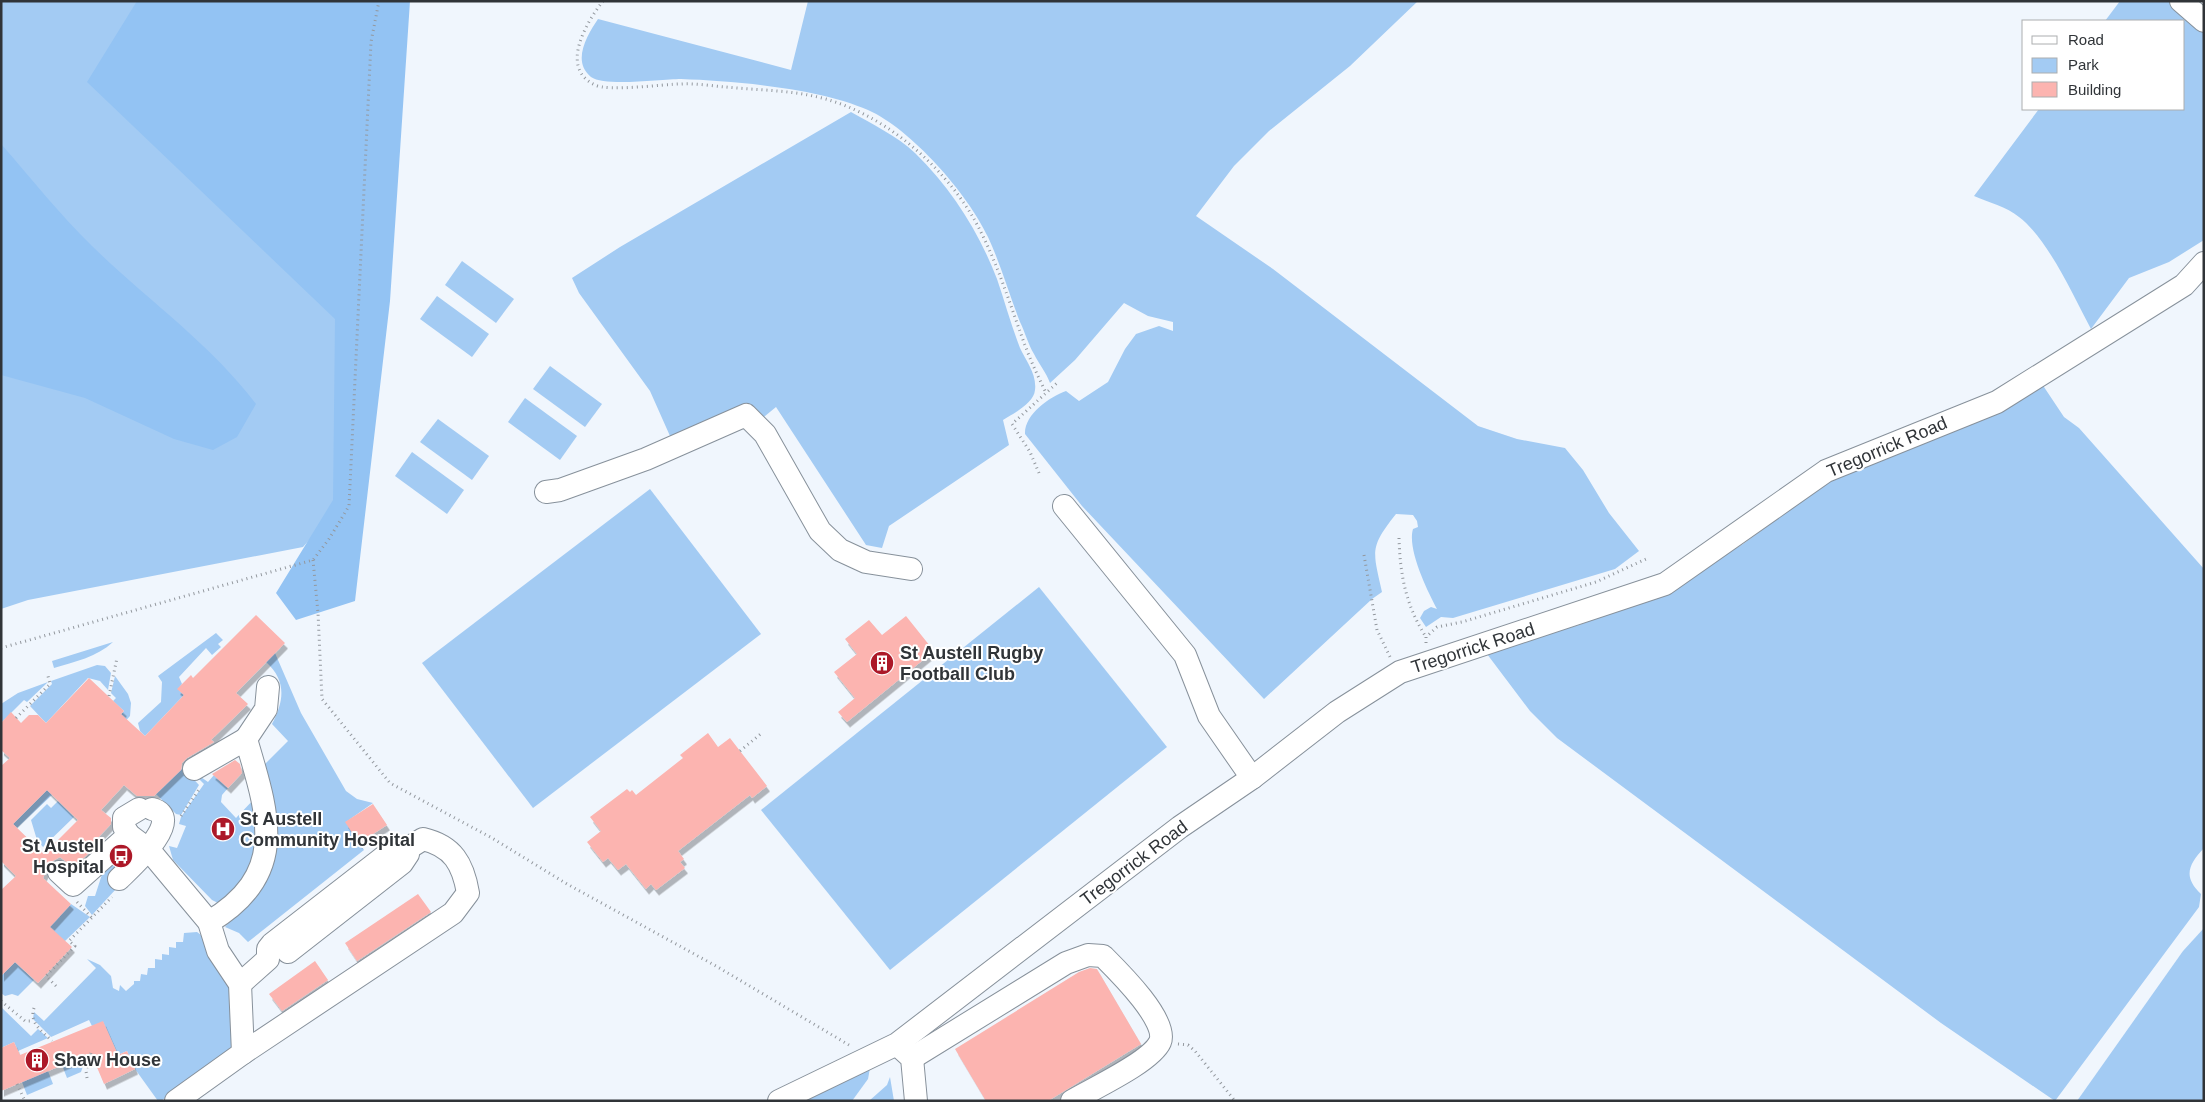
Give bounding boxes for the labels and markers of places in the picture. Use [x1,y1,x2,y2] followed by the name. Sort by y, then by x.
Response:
[900,643,1043,684] place label: St Austell Rugby Football Club
[869,650,895,676] building icon: St Austell Rugby Football Club
[240,809,415,850] place label: St Austell Community Hospital
[210,816,236,842] hospital icon: St Austell Community Hospital
[22,836,104,877] place label: St Austell Hospital
[108,843,134,869] bus stop icon: St Austell Hospital
[24,1047,50,1073] building icon: Shaw House
[54,1050,161,1070] place label: Shaw House

